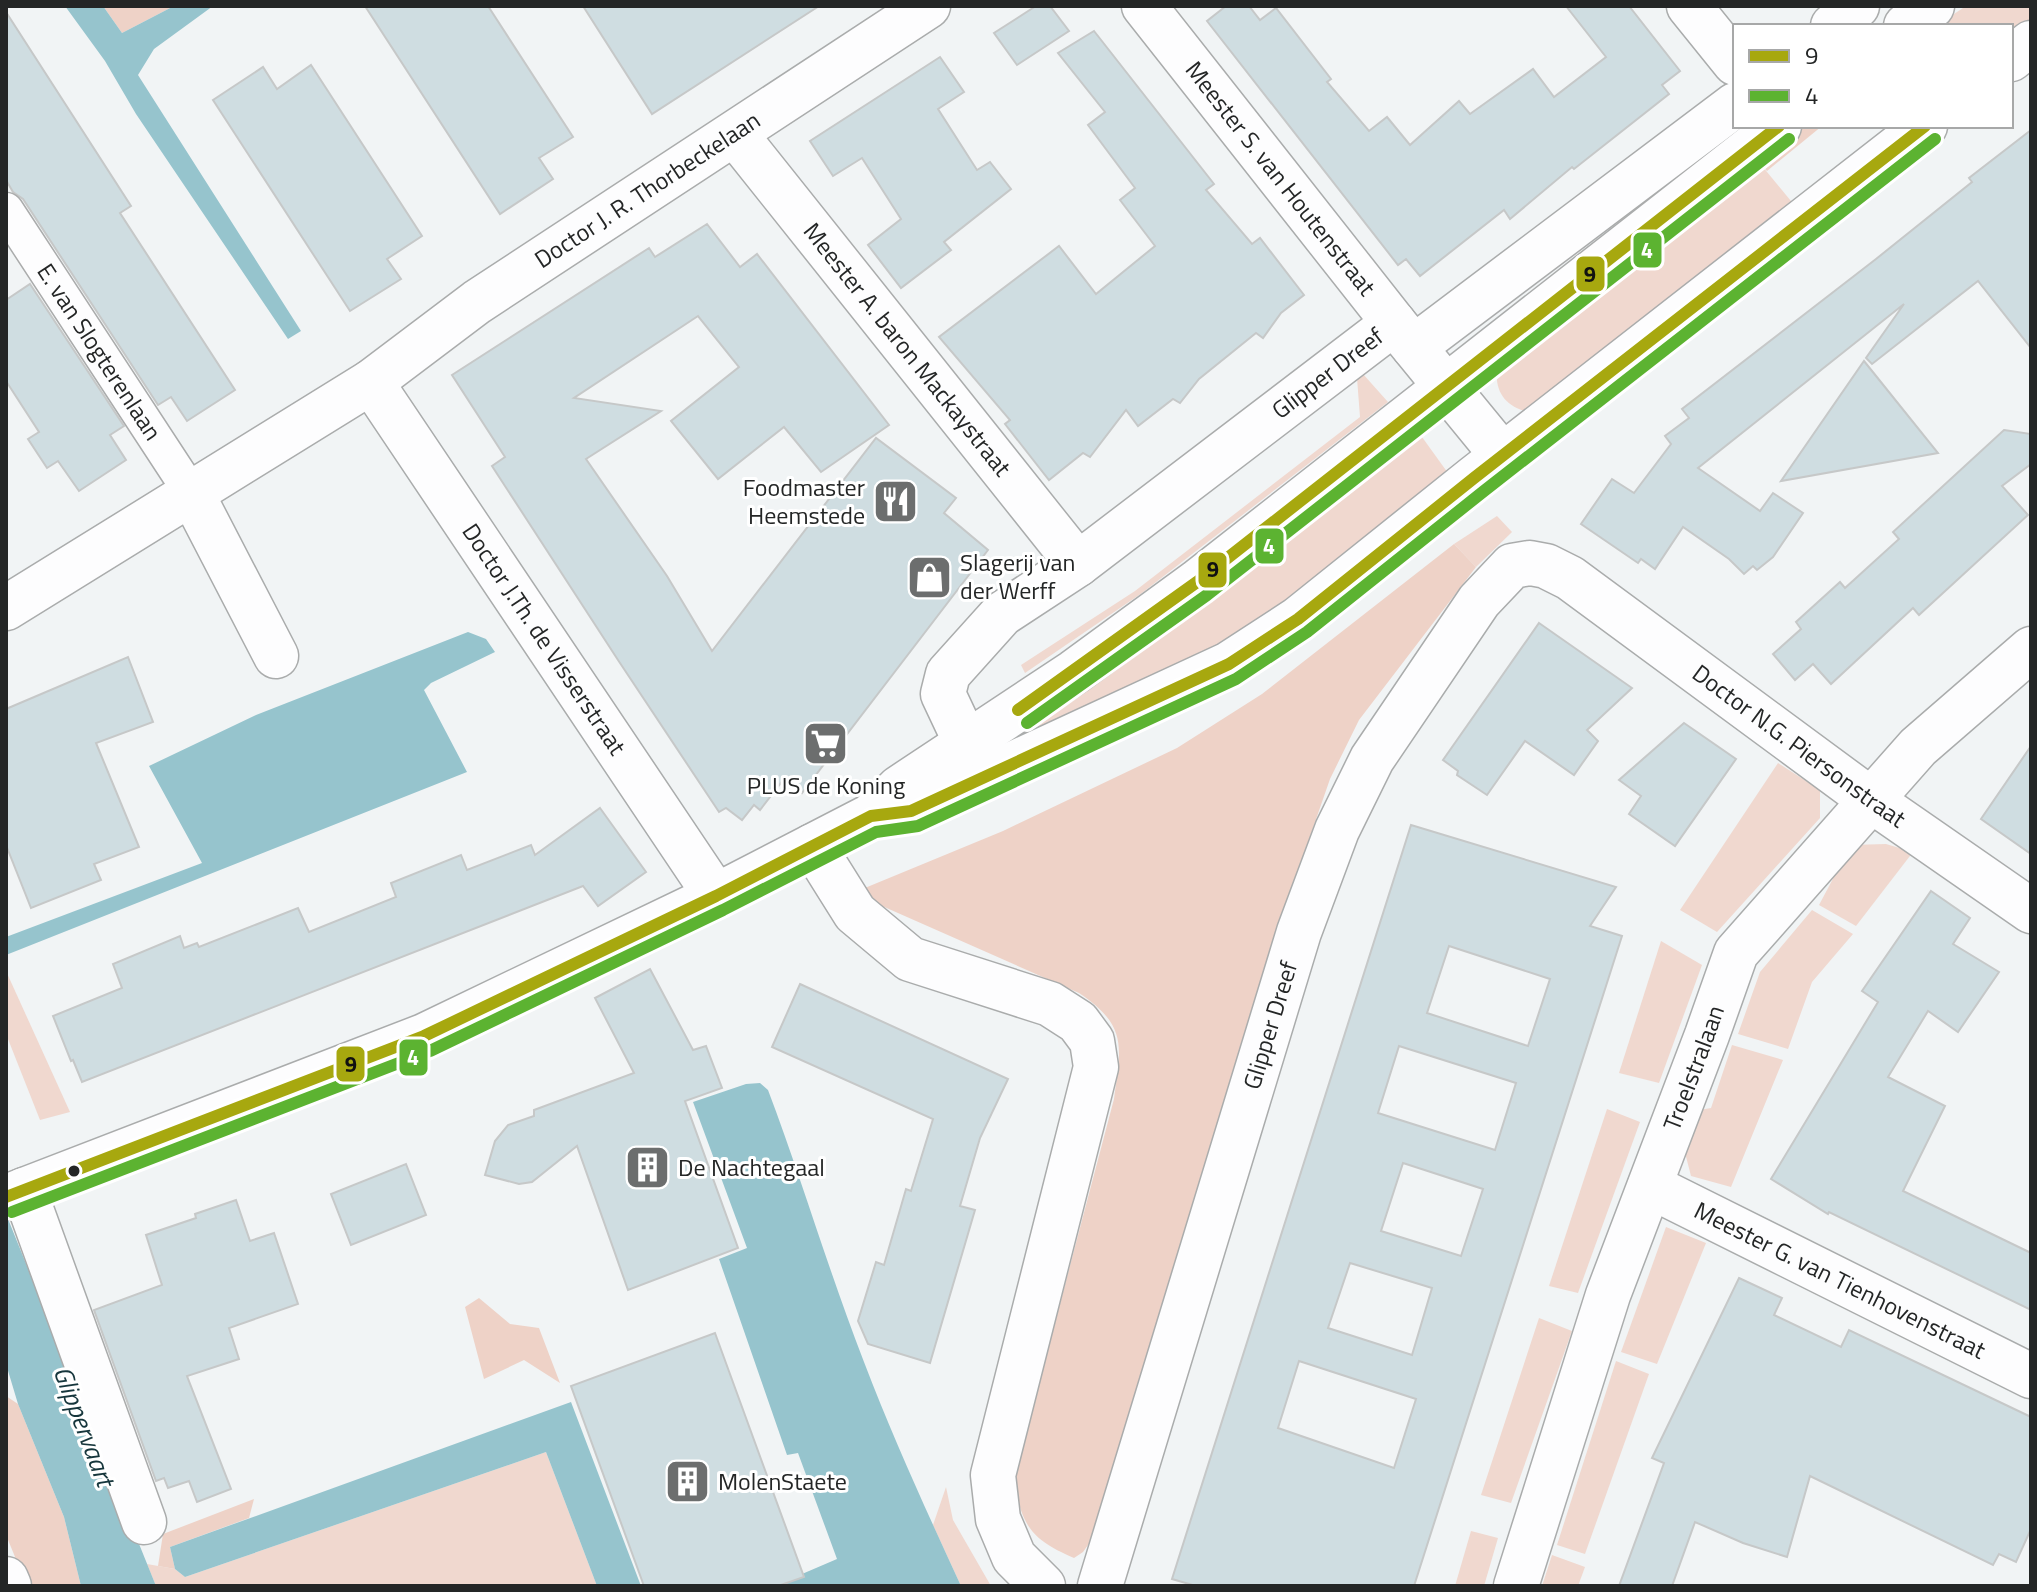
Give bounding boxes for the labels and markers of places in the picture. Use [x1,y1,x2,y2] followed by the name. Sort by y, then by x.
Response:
[743,469,865,533] place label: Foodmaster Heemstede
[872,478,920,526] restaurant icon: Foodmaster Heemstede
[960,544,1075,608] place label: Slagerij van der Werff
[905,553,953,601] shop icon: Slagerij van der Werff
[802,720,850,768] supermarket icon: PLUS de Koning
[747,767,905,803] place label: PLUS de Koning
[623,1144,671,1192] building icon: De Nachtegaal
[678,1149,825,1185] place label: De Nachtegaal
[66,1163,82,1179] unlabelled marker
[663,1458,711,1506] building icon: MolenStaete
[718,1463,847,1499] place label: MolenStaete

